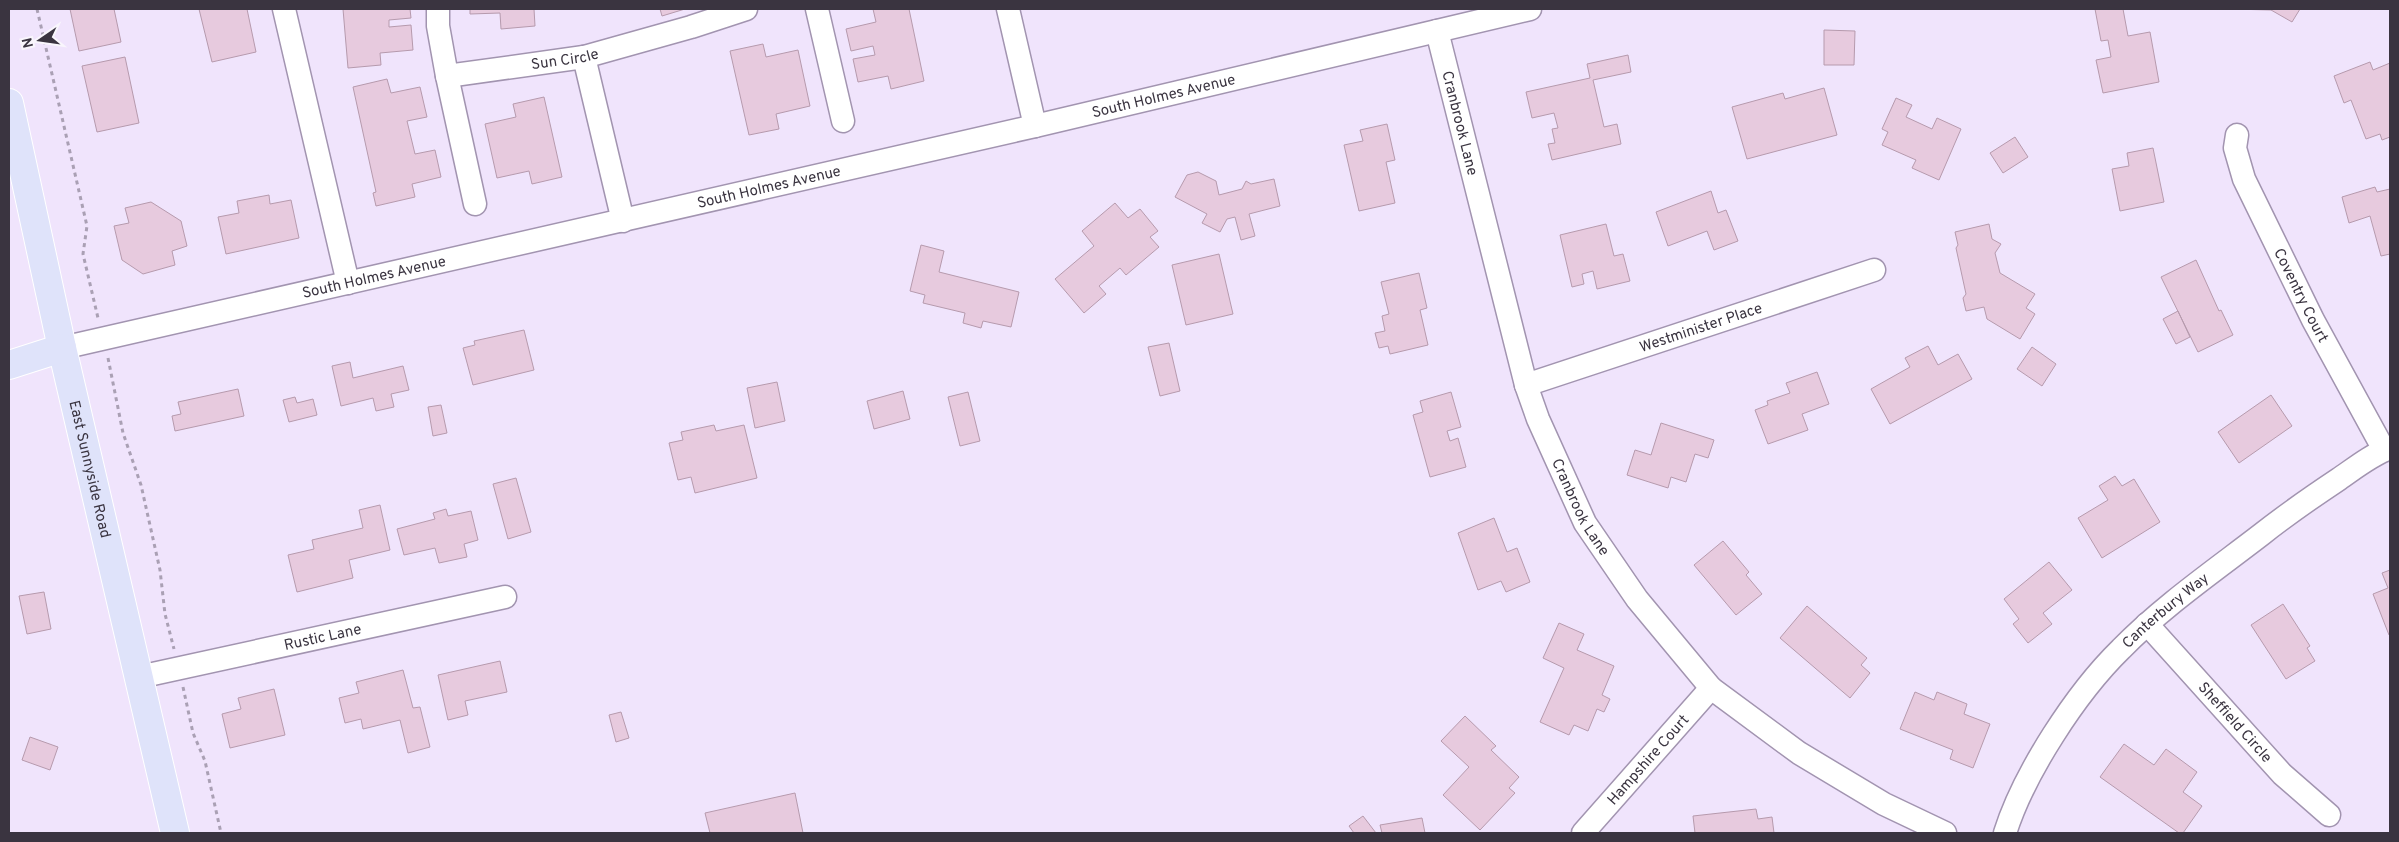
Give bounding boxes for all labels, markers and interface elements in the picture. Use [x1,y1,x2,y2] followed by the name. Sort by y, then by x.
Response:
[15,15,65,65] north arrow
[19,36,38,49] text: N
[530,45,601,75] street label: Sun Circle
[1436,69,1481,178] street label: Cranbrook Lane
[1090,71,1237,123] street label: South Holmes Avenue
[696,163,843,214] street label: South Holmes Avenue
[2268,246,2332,346] street label: Coventry Court
[301,253,448,304] street label: South Holmes Avenue
[1637,300,1765,358] street label: Westminister Place
[64,399,114,540] street label: East Sunnyside Road
[1546,456,1613,560] street label: Cranbrook Lane
[2119,569,2213,653] street label: Canterbury Way
[283,621,363,656] street label: Rustic Lane
[2193,679,2275,767] street label: Sheffield Circle
[1604,711,1694,810] street label: Hampshire Court

